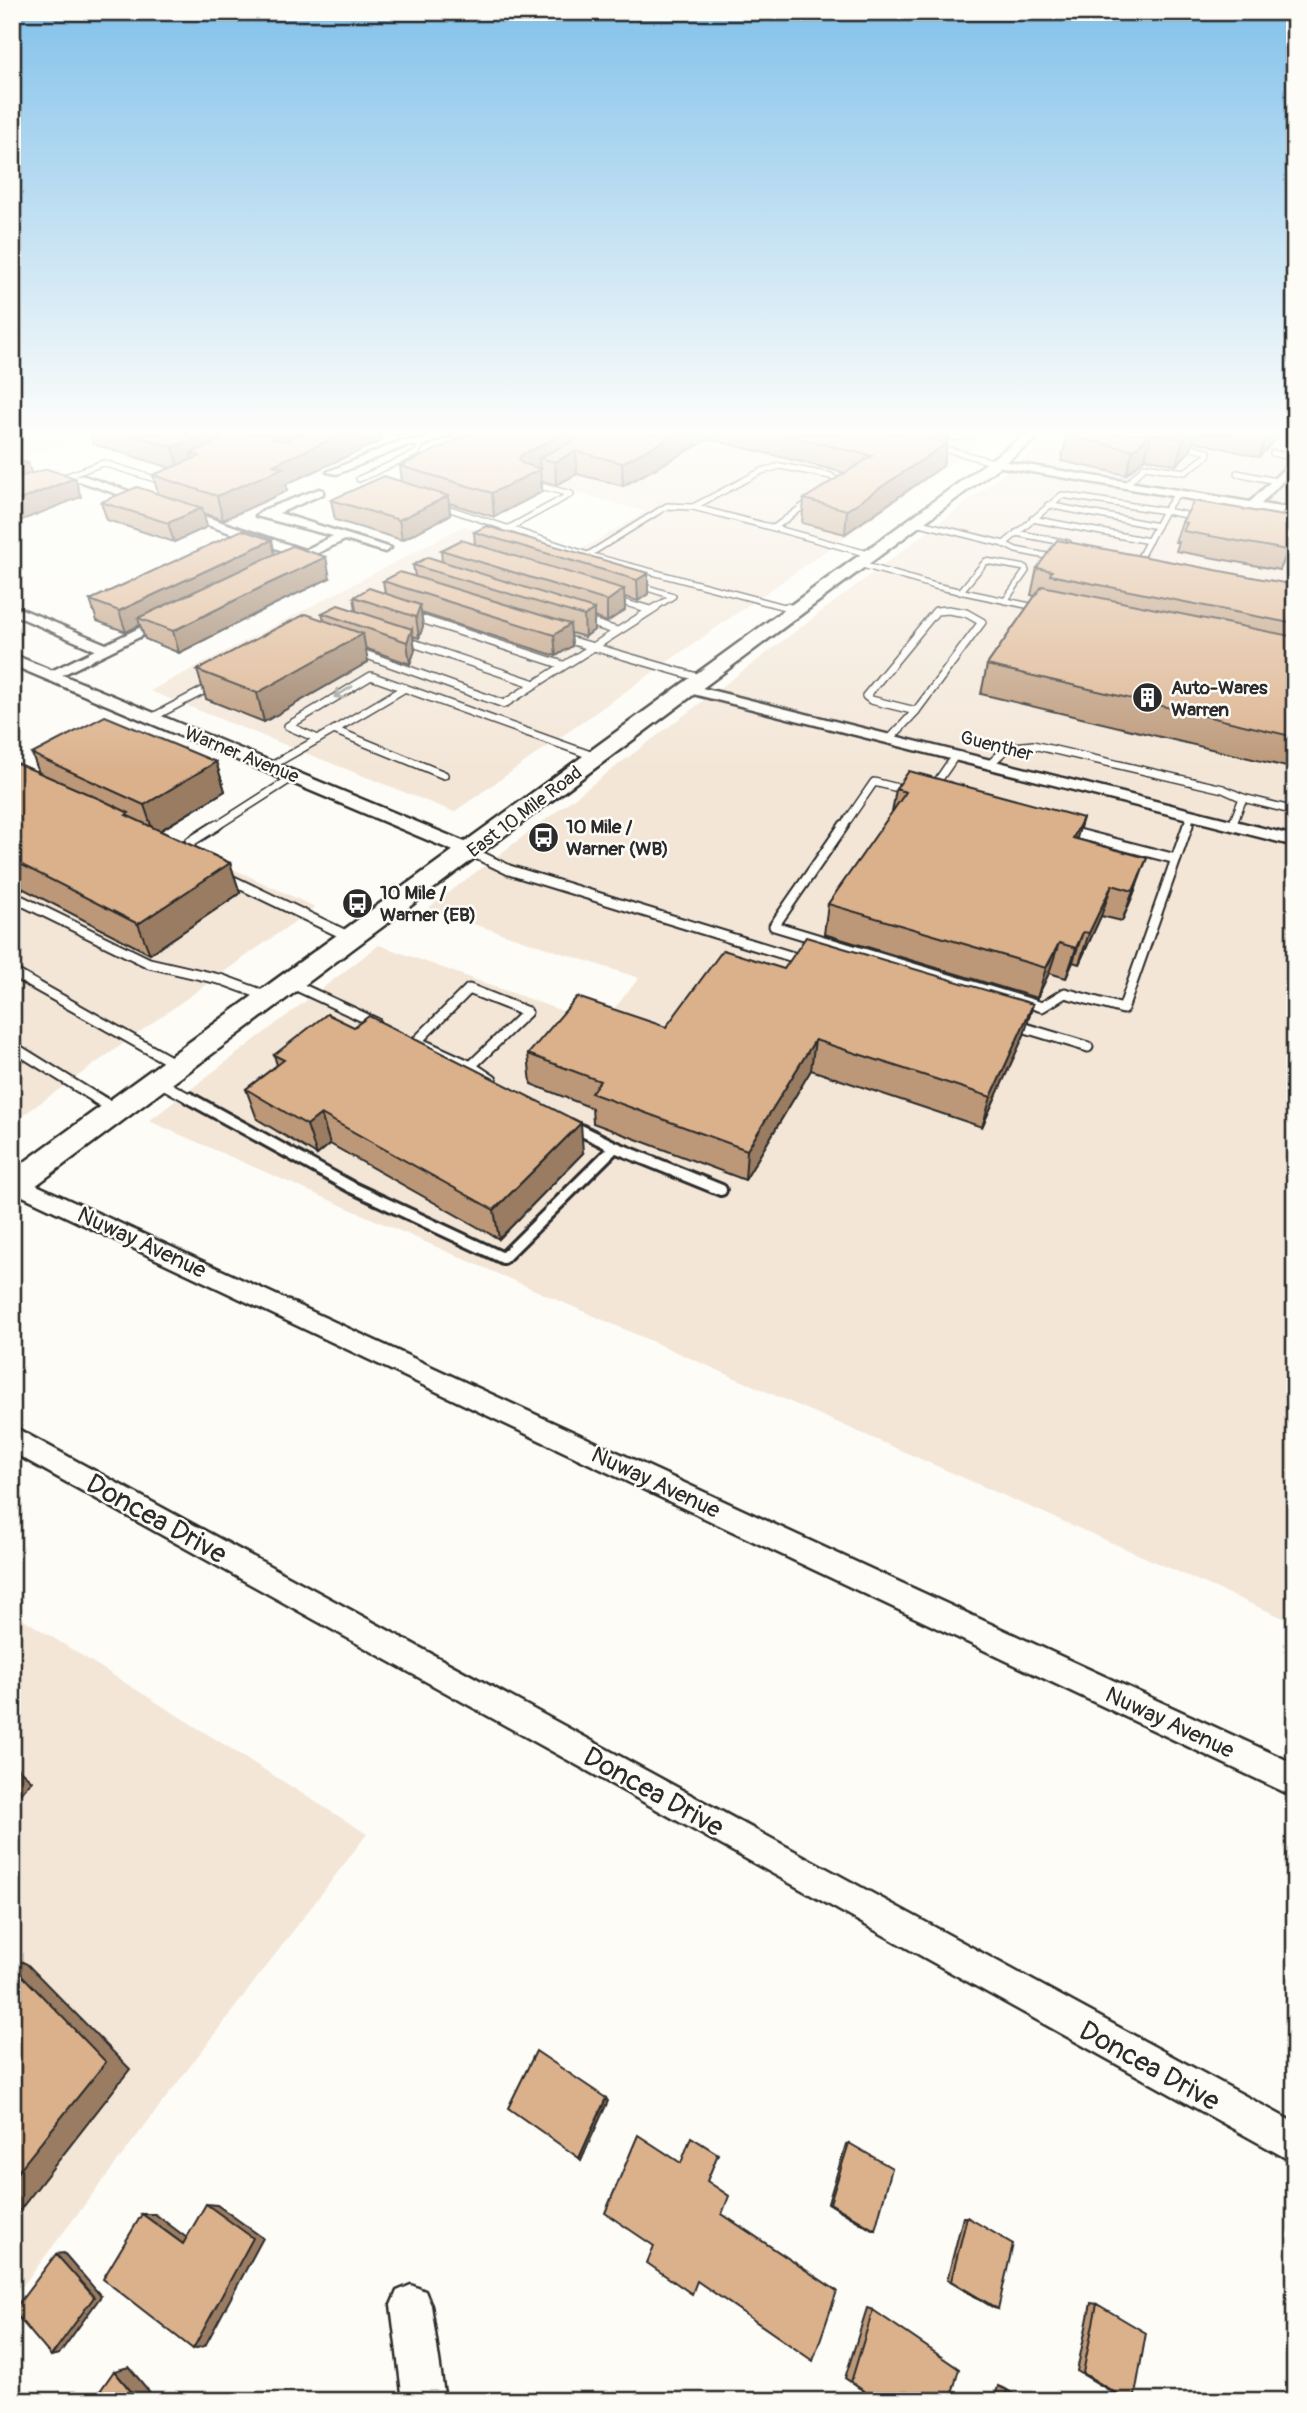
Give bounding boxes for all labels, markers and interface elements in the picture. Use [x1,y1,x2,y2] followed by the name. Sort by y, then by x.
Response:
[1171,676,1268,722] place label: Auto-Wares Warren
[1131,681,1165,715] building icon: Auto-Wares Warren
[334,686,354,700] one-way arrow
[181,721,303,789] street label: Warner Avenue
[958,725,1036,767] street label: Guenther
[462,761,587,863] street label: East 10 Mile Road
[566,815,669,861] place label: 10 Mile / Warner (WB)
[526,820,560,854] bus stop icon: 10 Mile / Warner (WB)
[380,881,476,927] place label: 10 Mile / Warner (EB)
[340,886,374,920] bus stop icon: 10 Mile / Warner (EB)
[73,1200,211,1285] street label: Nuway Avenue
[587,1440,725,1525] street label: Nuway Avenue
[80,1466,233,1572] street label: Doncea Drive
[1101,1680,1239,1765] street label: Nuway Avenue
[577,1739,730,1845] street label: Doncea Drive
[1073,2013,1226,2119] street label: Doncea Drive

